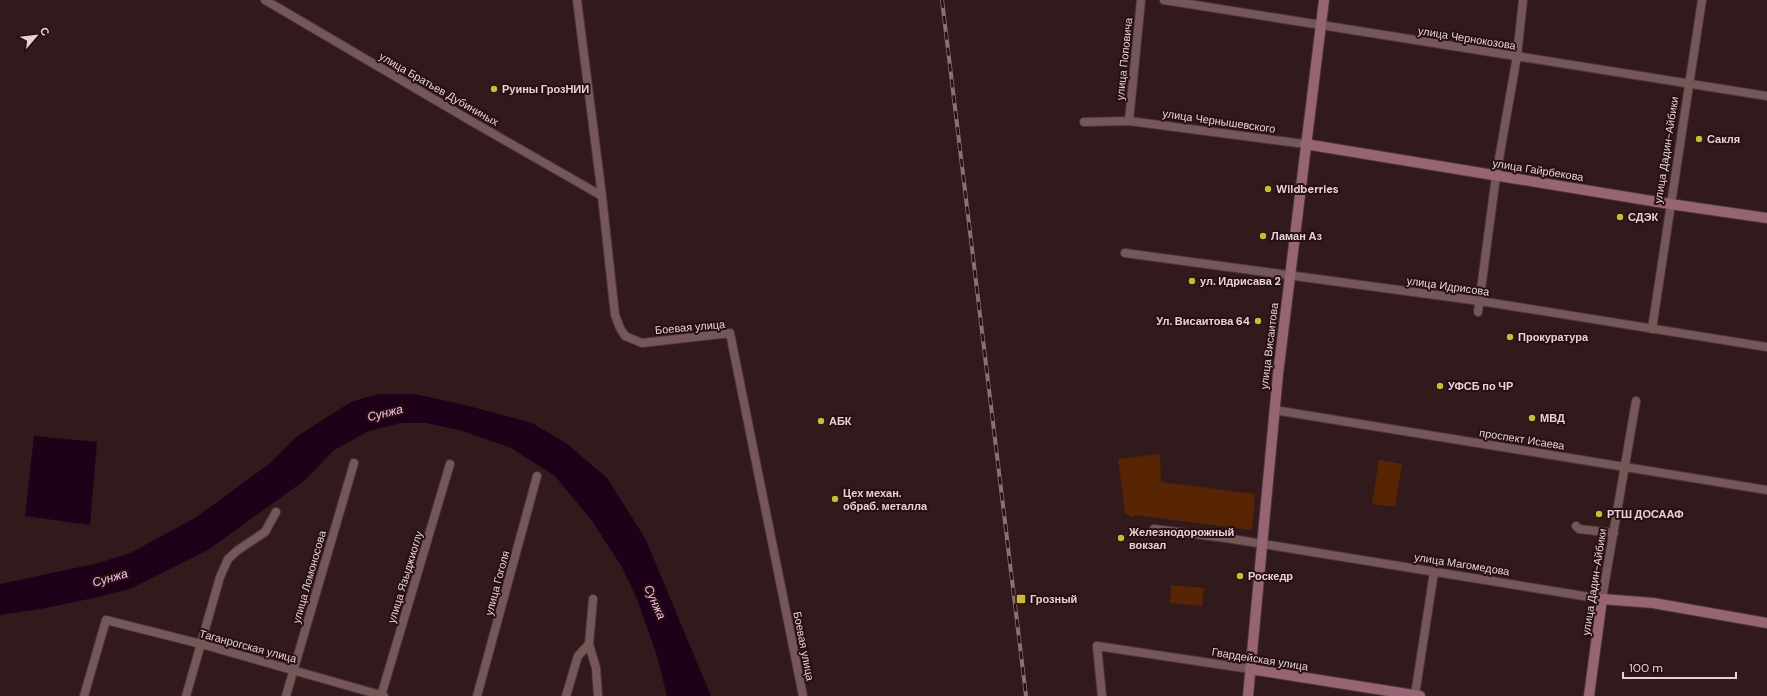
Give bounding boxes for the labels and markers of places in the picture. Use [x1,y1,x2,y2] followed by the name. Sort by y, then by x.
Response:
[502,82,589,96] place label: Руины ГрозНИИ
[489,84,499,94] marker: Руины ГрозНИИ
[1707,132,1740,146] place label: Сакля
[1694,134,1704,144] marker: Сакля
[1276,182,1339,196] place label: Wildberries
[1263,184,1273,194] marker: Wildberries
[1628,210,1658,224] place label: СДЭК
[1615,212,1625,222] marker: СДЭК
[1271,229,1322,243] place label: Ламан Аз
[1258,231,1268,241] marker: Ламан Аз
[1200,274,1281,288] place label: ул. Идрисава 2
[1187,276,1197,286] marker: ул. Идрисава 2
[1156,314,1250,328] place label: Ул. Висаитова 64
[1253,316,1263,326] marker: Ул. Висаитова 64
[1518,330,1589,344] place label: Прокуратура
[1505,332,1515,342] marker: Прокуратура
[1448,379,1513,393] place label: УФСБ по ЧР
[1435,381,1445,391] marker: УФСБ по ЧР
[1540,411,1565,425] place label: МВД
[1527,413,1537,423] marker: МВД
[829,414,852,428] place label: АБК
[816,416,826,426] marker: АБК
[843,486,928,513] place label: Цех механ. обраб. металла
[830,494,840,504] marker: Цех механ. обраб. металла
[1607,507,1684,521] place label: РТШ ДОСААФ
[1594,509,1604,519] marker: РТШ ДОСААФ
[1128,525,1234,552] place label: Железнодорожный вокзал
[1116,533,1126,543] marker: Железнодорожный вокзал
[1248,569,1293,583] place label: Роскедр
[1235,571,1245,581] marker: Роскедр
[1030,592,1077,606] place label: Грозный
[1015,593,1027,605] marker: Грозный

